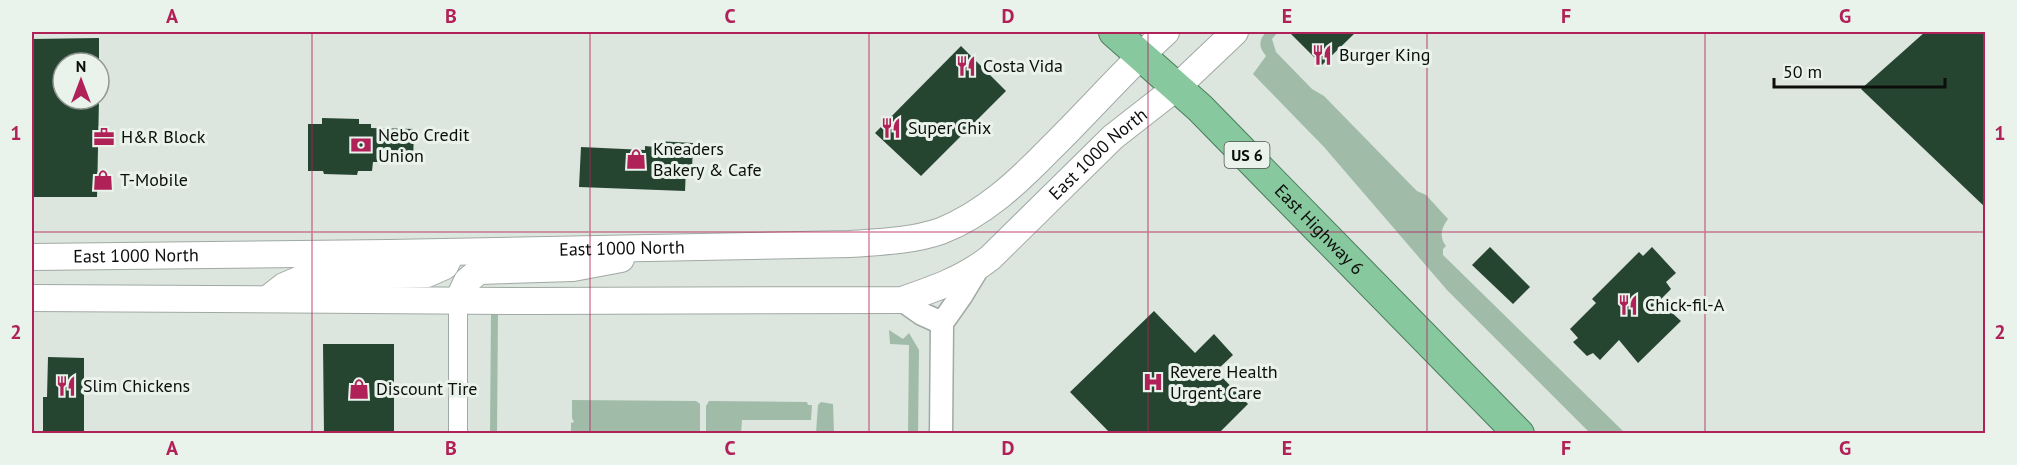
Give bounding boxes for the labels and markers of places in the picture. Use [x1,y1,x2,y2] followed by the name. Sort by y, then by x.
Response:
[1310,43,1334,67] restaurant icon: Burger King
[1339,43,1430,66] place label: Burger King
[954,54,978,78] restaurant icon: Costa Vida
[983,54,1063,77] place label: Costa Vida
[879,116,903,140] restaurant icon: Super Chix
[908,116,991,139] place label: Super Chix
[378,123,469,167] place label: Nebo Credit Union
[92,125,116,149] office icon: H&R Block
[121,125,206,148] place label: H&R Block
[349,133,373,157] bank icon: Nebo Credit Union
[653,137,762,181] place label: Kneaders Bakery & Cafe
[624,147,648,171] shop icon: Kneaders Bakery & Cafe
[91,168,115,192] shop icon: T-Mobile
[120,168,188,191] place label: T-Mobile
[1616,293,1640,317] restaurant icon: Chick-fil-A
[1645,293,1725,316] place label: Chick-fil-A
[1170,360,1278,404] place label: Revere Health Urgent Care
[1141,370,1165,394] hospital icon: Revere Health Urgent Care
[54,374,78,398] restaurant icon: Slim Chickens
[83,374,190,397] place label: Slim Chickens
[347,377,371,401] shop icon: Discount Tire
[376,377,478,400] place label: Discount Tire

